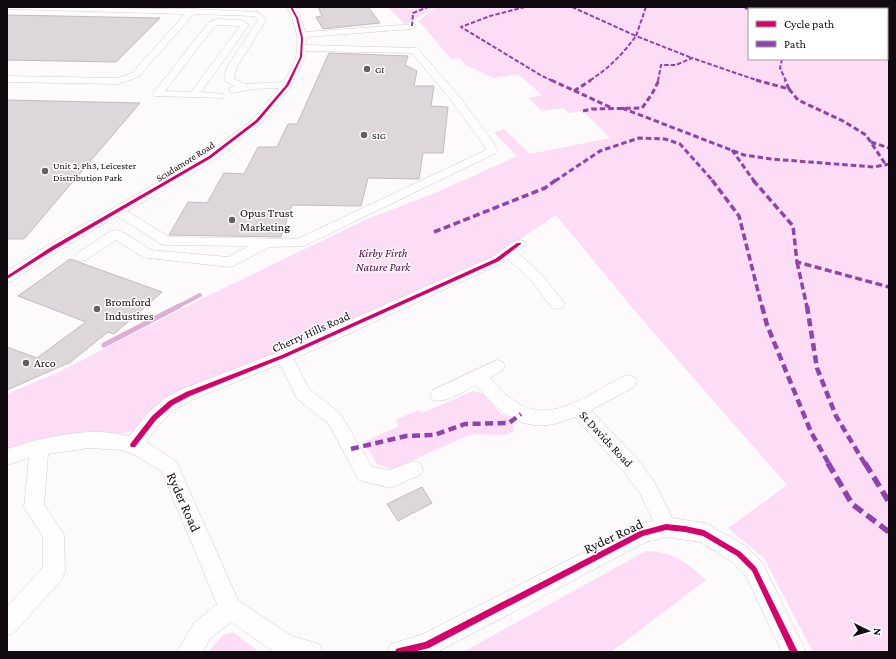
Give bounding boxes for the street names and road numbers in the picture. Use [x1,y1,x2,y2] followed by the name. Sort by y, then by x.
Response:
[154,139,217,184] street label: Scudamore Road
[270,308,353,355] street label: Cherry Hills Road
[576,408,636,470] street label: St Davids Road
[164,470,204,535] street label: Ryder Road
[581,515,646,557] street label: Ryder Road

